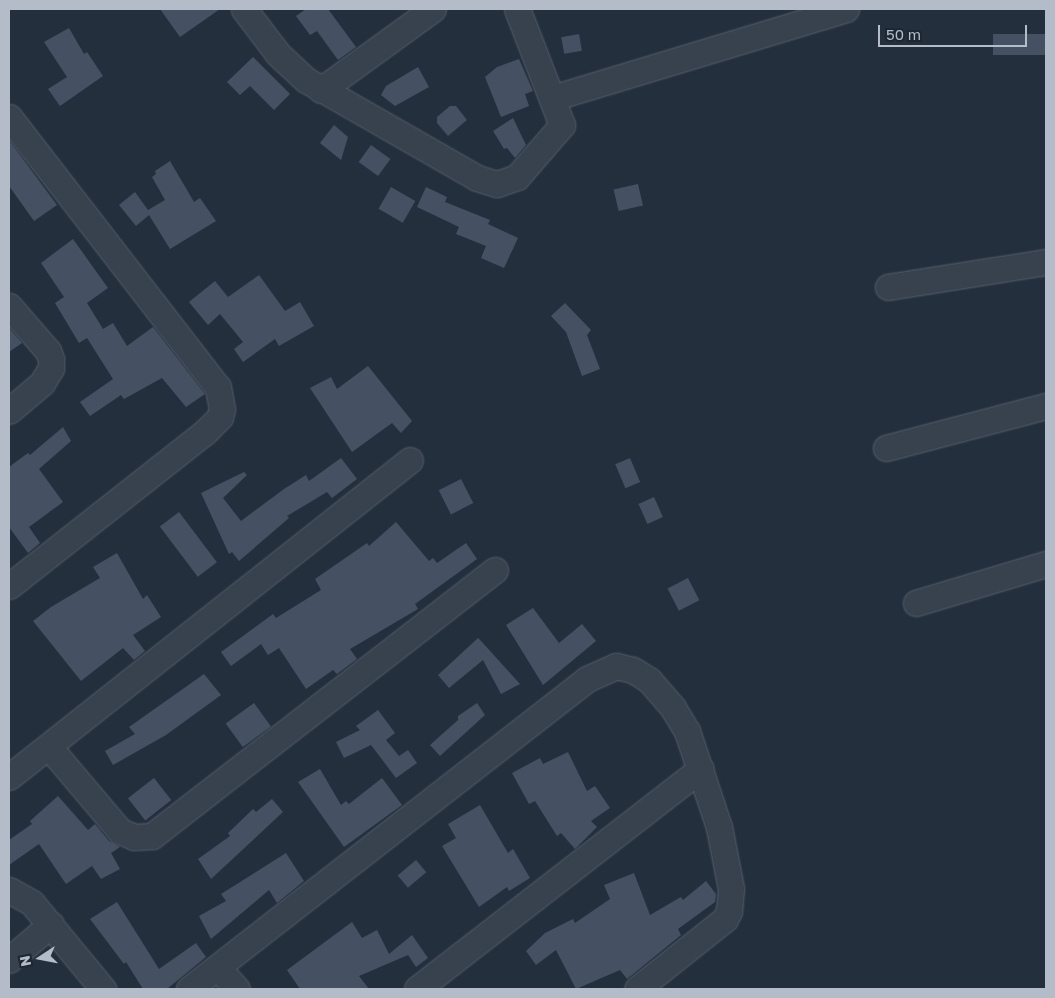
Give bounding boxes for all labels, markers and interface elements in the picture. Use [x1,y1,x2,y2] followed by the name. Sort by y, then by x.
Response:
[880,15,1029,47] scale bar
[886,25,921,43] text: 50 m
[15,933,65,983] north arrow
[15,954,34,968] text: N

